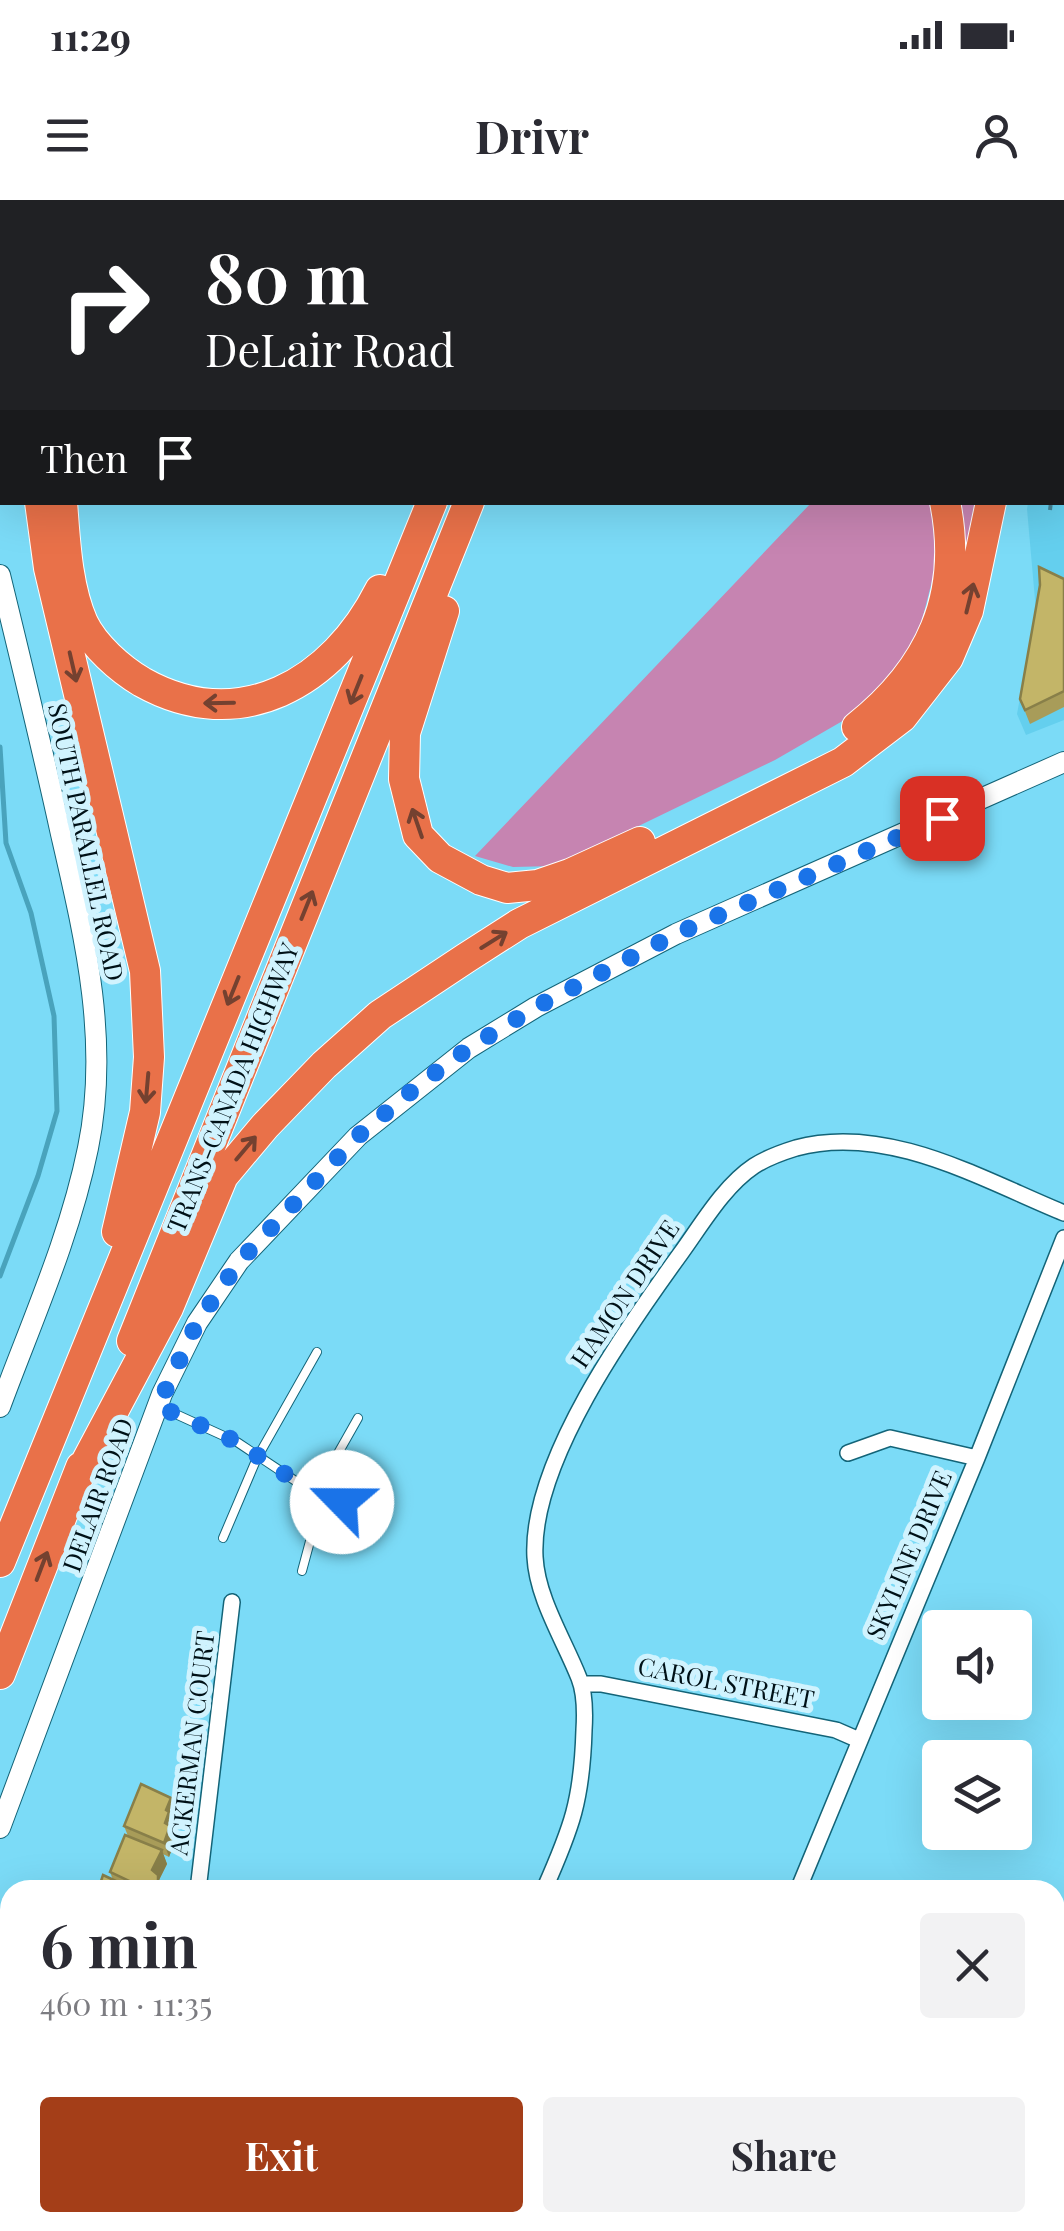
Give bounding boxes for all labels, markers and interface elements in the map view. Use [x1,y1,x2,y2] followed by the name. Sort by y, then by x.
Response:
[50,10,131,61] text: 11:29
[475,105,589,165] text: Drivr
[40,108,95,163] icon: menu
[969,108,1024,163] icon: person
[205,228,369,322] text: 80 m
[40,240,170,370] icon: right
[205,318,455,378] text: DeLair Road
[148,430,203,485] icon: arrive
[40,432,128,483] text: Then
[962,583,980,615] one-way arrow
[65,650,83,682] one-way arrow
[345,674,363,705] one-way arrow
[203,694,236,712] one-way arrow
[42,700,133,984] street label: SOUTH PARALLEL ROAD
[900,776,985,861] pin
[915,791,970,846] icon: arrive
[406,807,424,839] one-way arrow
[299,890,317,921] one-way arrow
[479,930,508,950] one-way arrow
[158,938,305,1237] street label: TRANS-CANADA HIGHWAY
[222,975,240,1006] one-way arrow
[137,1071,156,1103] one-way arrow
[235,1136,258,1161] one-way arrow
[562,1213,685,1373] street label: HAMON DRIVE
[54,1413,140,1576] street label: DELAIR ROAD
[290,1450,394,1554] position arrow
[857,1465,958,1644] street label: SKYLINE DRIVE
[35,1552,53,1582] one-way arrow
[922,1610,1032,1850] map controls
[922,1610,1032,1720] button: sound
[160,1629,221,1858] street label: ACKERMAN COURT
[635,1648,817,1715] street label: CAROL STREET
[922,1740,1032,1850] button: layers
[40,1903,198,1983] text: 6 min
[920,1913,1025,2018] button: close
[40,1981,212,2024] text: 460 m · 11:35
[40,2097,523,2212] button: Exit
[543,2097,1025,2212] button: Share

